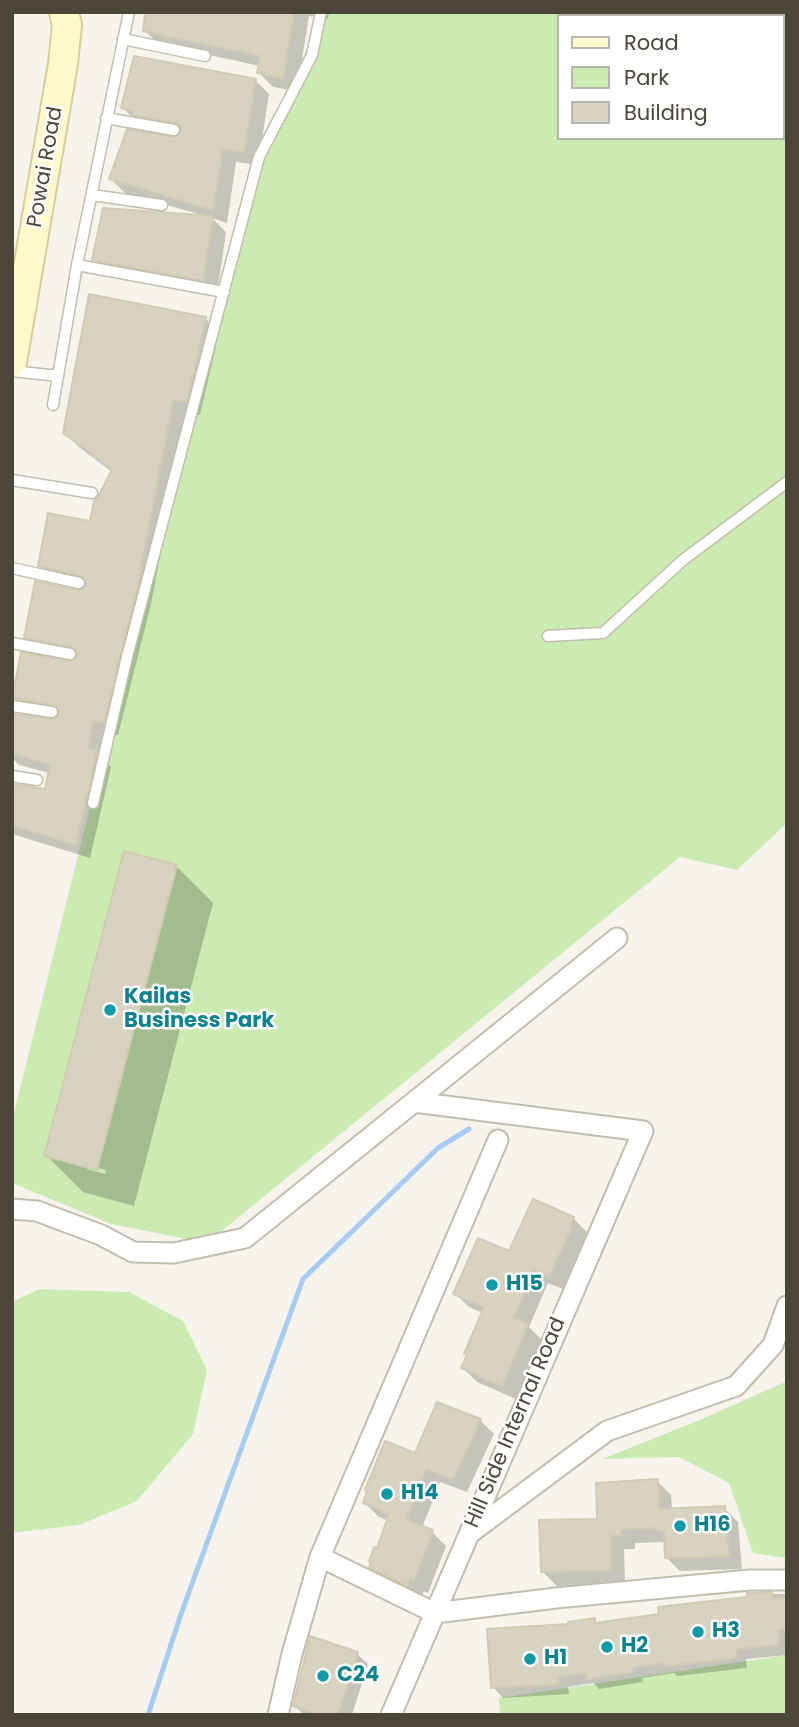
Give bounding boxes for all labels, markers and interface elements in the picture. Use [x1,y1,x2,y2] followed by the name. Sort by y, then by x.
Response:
[558,14,785,140] legend
[624,28,679,57] text: Road
[624,63,669,92] text: Park
[624,98,708,127] text: Building
[23,105,69,229] street label: Powai Road
[124,985,274,1035] place label: Kailas Business Park
[102,1002,118,1018] marker: Kailas Business Park
[506,1272,543,1298] place label: H15
[484,1277,500,1293] marker: H15
[460,1314,572,1532] street label: Hill Side Internal Road
[401,1481,438,1507] place label: H14
[379,1486,395,1502] marker: H14
[694,1513,731,1539] place label: H16
[672,1518,688,1534] marker: H16
[712,1619,740,1645] place label: H3
[690,1624,706,1640] marker: H3
[621,1634,648,1660] place label: H2
[599,1639,615,1655] marker: H2
[544,1646,567,1672] place label: H1
[522,1651,538,1667] marker: H1
[337,1663,379,1689] place label: C24
[315,1668,331,1684] marker: C24

